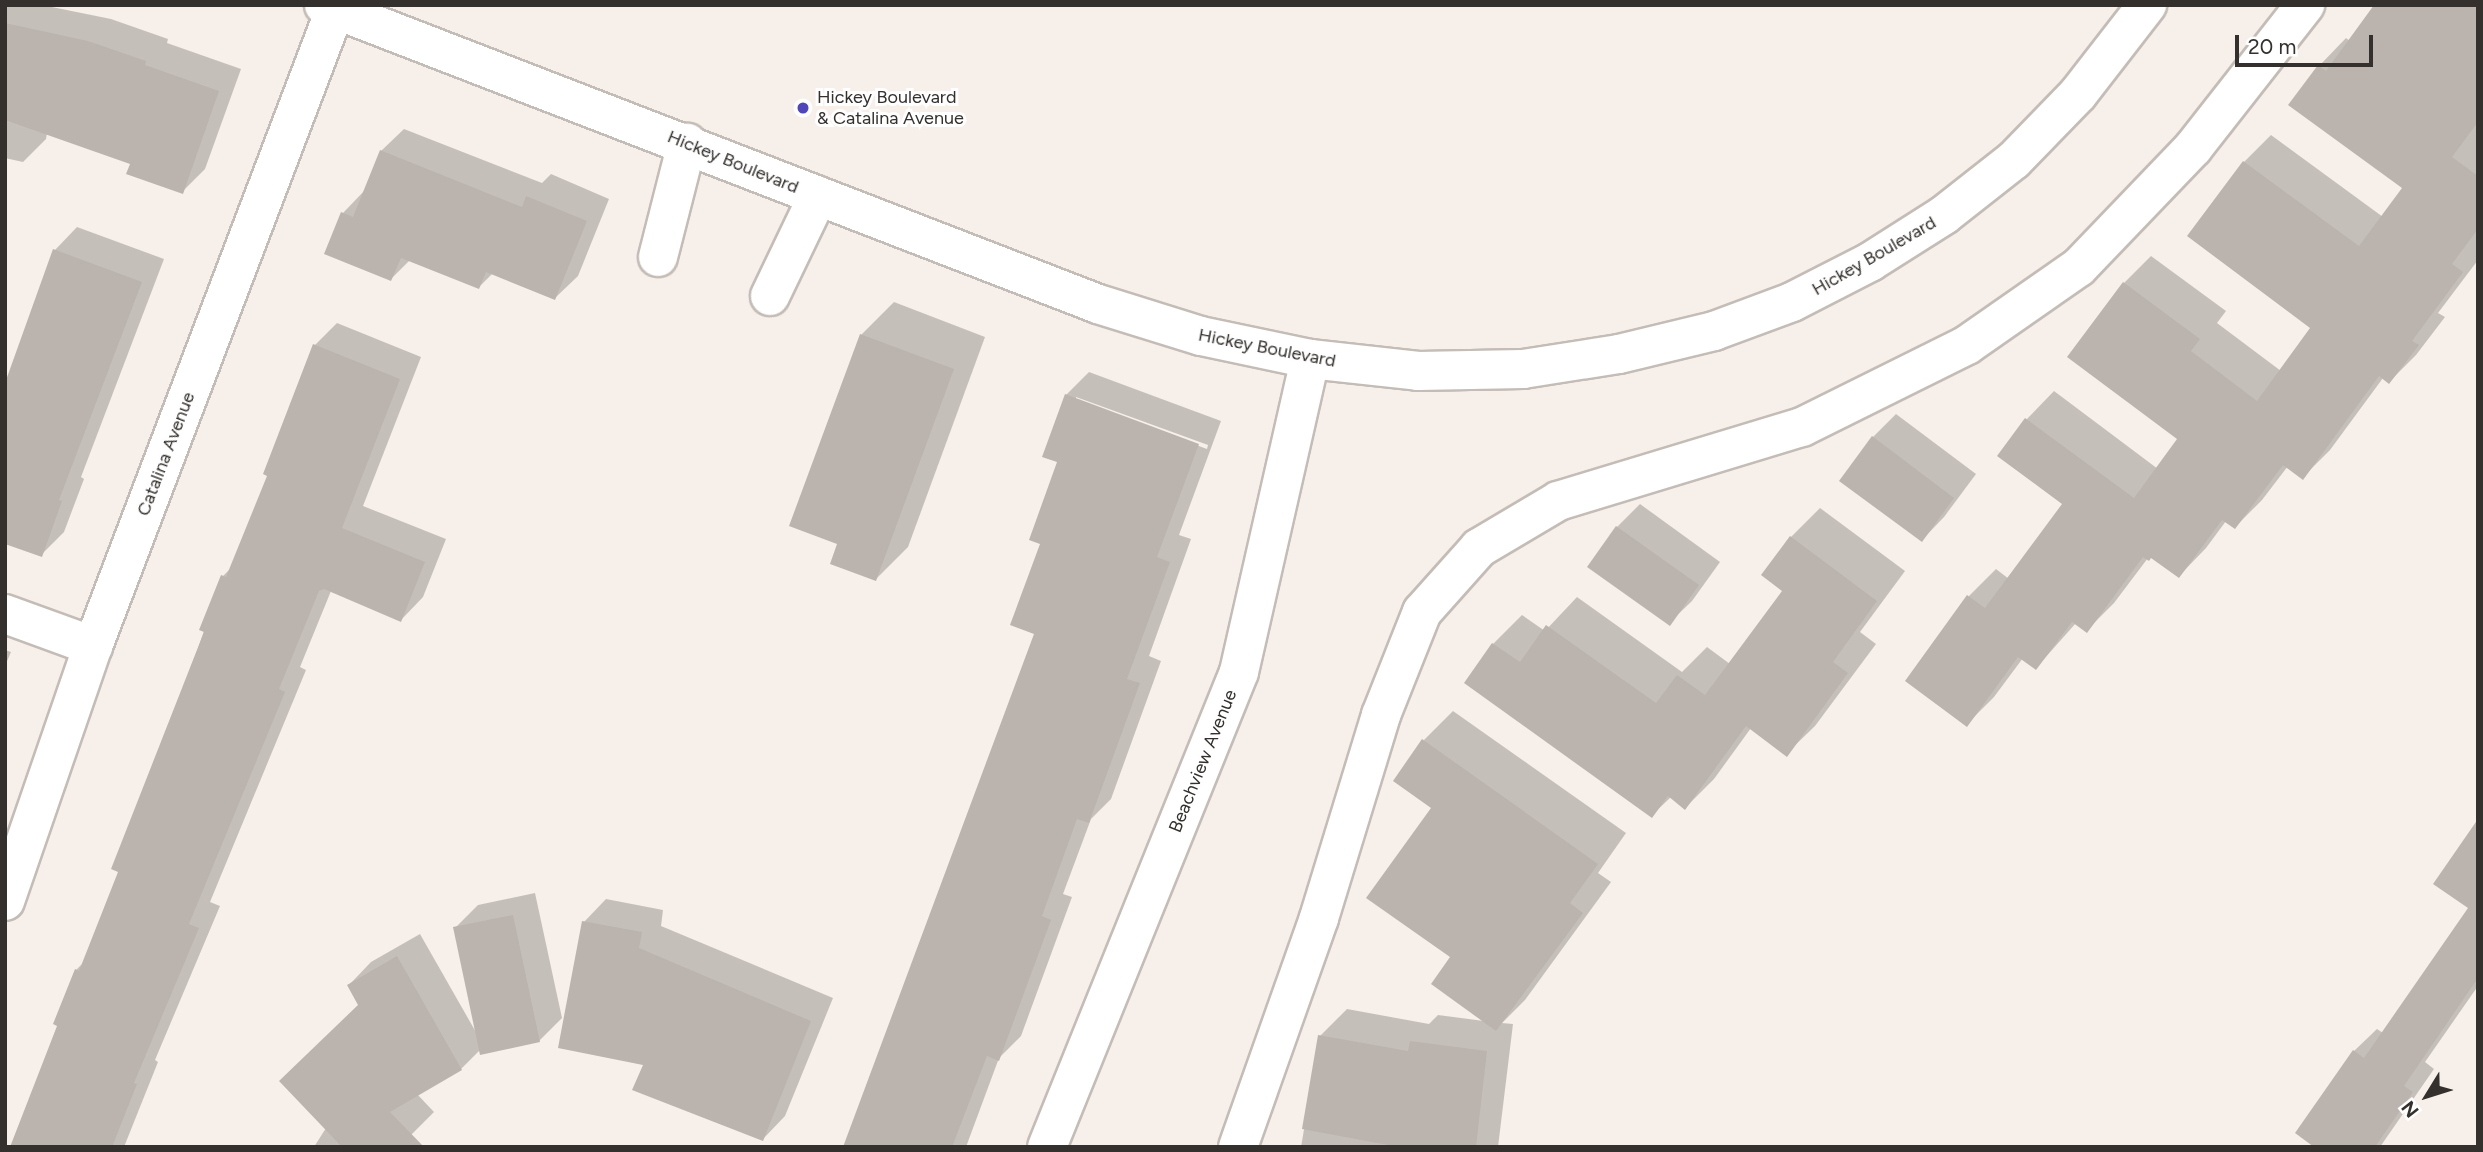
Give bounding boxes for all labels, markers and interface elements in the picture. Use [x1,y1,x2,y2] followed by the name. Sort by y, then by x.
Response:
[2238,21,2376,65] scale bar
[2248,34,2296,59] text: 20 m
[817,87,964,130] place label: Hickey Boulevard & Catalina Avenue
[795,100,811,116] marker: Hickey Boulevard & Catalina Avenue
[664,126,802,198] street label: Hickey Boulevard
[1808,212,1940,300] street label: Hickey Boulevard
[1196,324,1338,372] street label: Hickey Boulevard
[132,389,200,519] street label: Catalina Avenue
[1164,686,1242,836] street label: Beachview Avenue
[2392,1061,2462,1131] north arrow
[2396,1096,2424,1122] text: N

